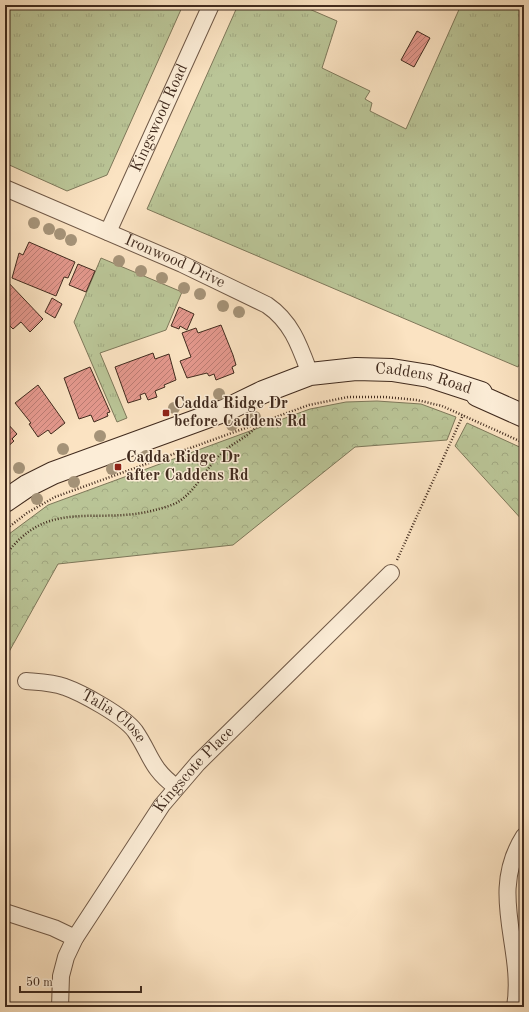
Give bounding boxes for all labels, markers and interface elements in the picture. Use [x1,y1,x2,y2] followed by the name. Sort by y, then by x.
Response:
[128,62,191,175] street label: Kingswood Road
[122,232,227,291] street label: Ironwood Drive
[375,362,473,397] street label: Caddens Road
[174,396,307,430] place label: Cadda Ridge Dr before Caddens Rd
[161,408,171,418] marker: Cadda Ridge Dr before Caddens Rd
[126,450,249,484] place label: Cadda Ridge Dr after Caddens Rd
[113,462,123,472] marker: Cadda Ridge Dr after Caddens Rd
[79,687,149,746] street label: Talia Close
[151,724,237,816] street label: Kingscote Place
[20,968,141,994] scale bar
[26,976,53,989] text: 50 m

